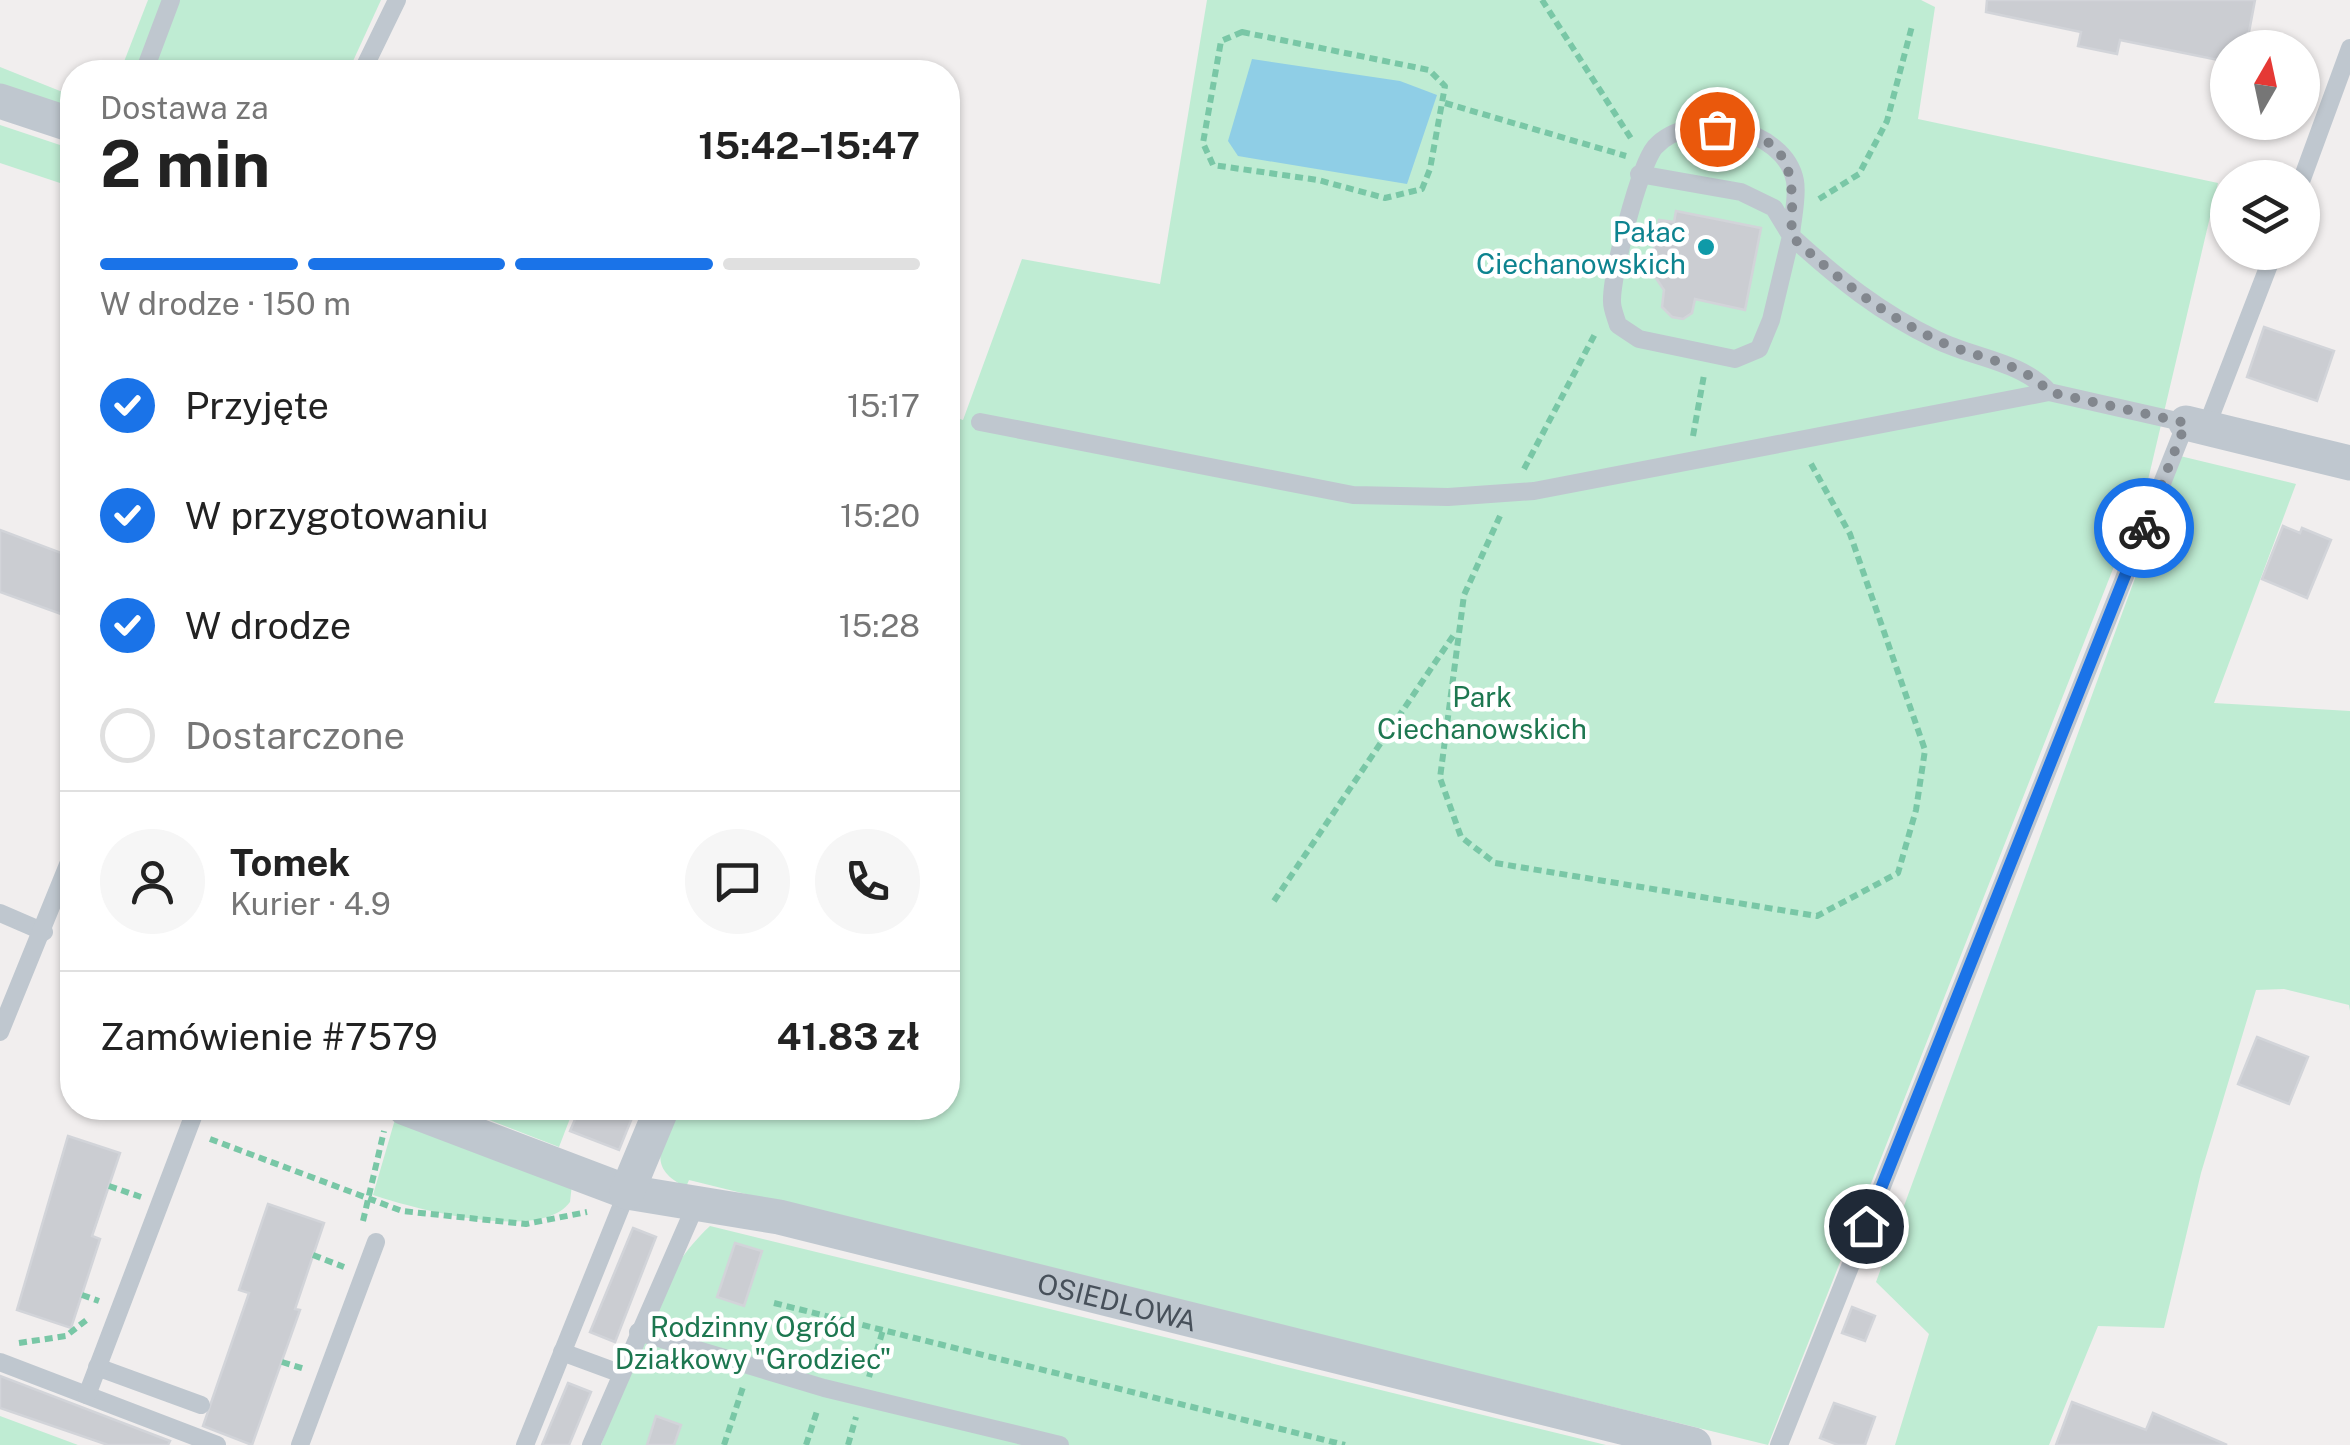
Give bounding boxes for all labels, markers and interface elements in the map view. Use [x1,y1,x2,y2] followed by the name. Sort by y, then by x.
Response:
[2210,30,2320,140] north arrow
[2210,30,2320,270] map controls
[1675,87,1760,172] pin
[100,89,269,126] text: Dostawa za
[1690,102,1745,157] icon: bag
[698,123,920,168] text: 15:42–15:47
[100,125,270,202] text: 2 min
[2210,160,2320,270] button: layers
[1476,215,1686,280] place label: Pałac Ciechanowskich
[1695,236,1717,258] marker: Pałac Ciechanowskich
[100,285,351,322] text: W drodze · 150 m
[100,378,155,433] icon: check
[185,383,329,428] text: Przyjęte
[847,387,920,424] text: 15:17
[2094,478,2194,578] courier
[100,488,155,543] icon: check
[185,493,489,538] text: W przygotowaniu
[840,497,920,534] text: 15:20
[2117,501,2172,556] icon: bike
[100,598,155,653] icon: check
[185,603,351,648] text: W drodze
[839,607,920,644] text: 15:28
[1377,680,1587,745] park label: Park Ciechanowskich
[185,713,405,758] text: Dostarczone
[100,829,205,934] button: person
[685,829,790,934] button: chat
[815,829,920,934] button: phone
[230,840,350,885] text: Tomek
[230,885,391,922] text: Kurier · 4.9
[100,1014,438,1059] text: Zamówienie #7579
[776,1014,920,1059] text: 41.83 zł
[1824,1184,1909,1269] pin
[1839,1199,1894,1254] icon: home
[1034,1266,1200,1337] street label: OSIEDLOWA
[615,1310,891,1375] park label: Rodzinny Ogród Działkowy "Grodziec"

